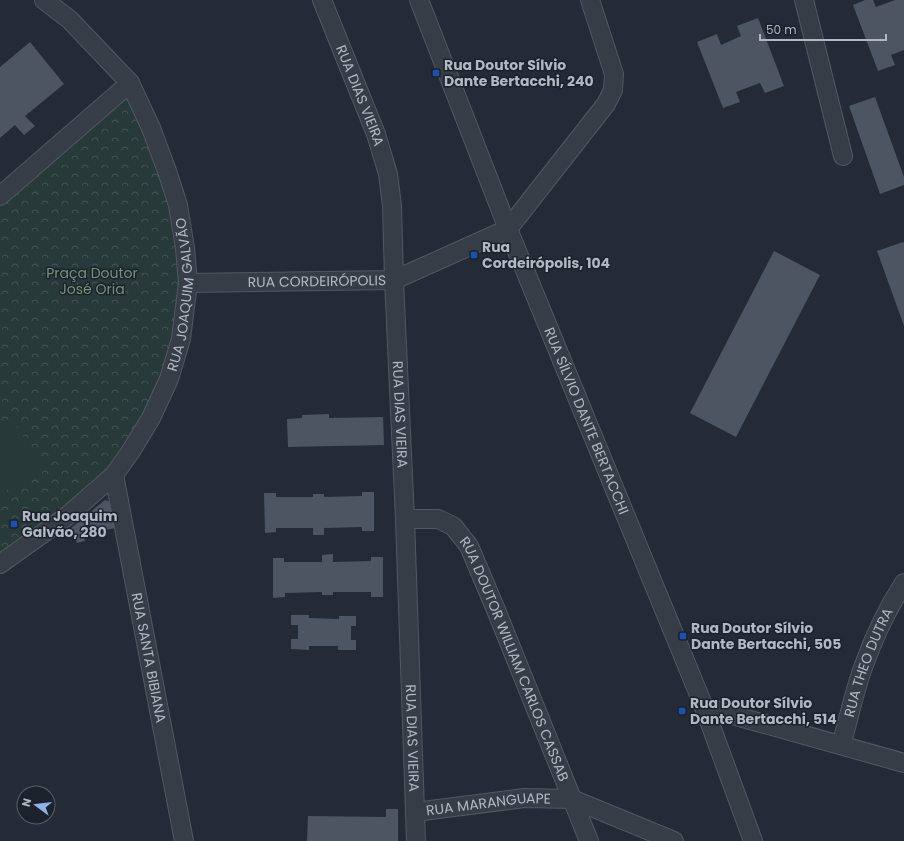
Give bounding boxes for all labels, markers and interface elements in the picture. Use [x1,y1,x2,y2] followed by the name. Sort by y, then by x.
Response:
[760,16,886,42] scale bar
[766,21,797,38] text: 50 m
[331,42,389,149] street label: RUA DIAS VIEIRA
[444,55,594,91] place label: Rua Doutor Sílvio Dante Bertacchi, 240
[431,68,441,78] marker: Rua Doutor Sílvio Dante Bertacchi, 240
[162,216,199,374] street label: RUA JOAQUIM GALVÃO
[482,237,610,273] place label: Rua Cordeirópolis, 104
[469,250,479,260] marker: Rua Cordeirópolis, 104
[46,263,138,299] park label: Praça Doutor José Oria
[248,270,386,292] street label: RUA CORDEIRÓPOLIS
[539,324,634,517] street label: RUA SÍLVIO DANTE BERTACCHI
[388,360,413,468] street label: RUA DIAS VIEIRA
[22,506,118,542] place label: Rua Joaquim Galvão, 280
[9,519,19,529] marker: Rua Joaquim Galvão, 280
[455,532,574,784] street label: RUA DOUTOR WILLIAM CARLOS CASSAB
[127,591,171,725] street label: RUA SANTA BIBIANA
[839,604,898,719] street label: RUA THEO DUTRA
[691,618,841,654] place label: Rua Doutor Sílvio Dante Bertacchi, 505
[678,631,688,641] marker: Rua Doutor Sílvio Dante Bertacchi, 505
[401,684,424,792] street label: RUA DIAS VIEIRA
[690,693,837,729] place label: Rua Doutor Sílvio Dante Bertacchi, 514
[677,706,687,716] marker: Rua Doutor Sílvio Dante Bertacchi, 514
[16,785,56,825] north arrow
[425,788,551,820] street label: RUA MARANGUAPE
[18,796,35,808] text: N

